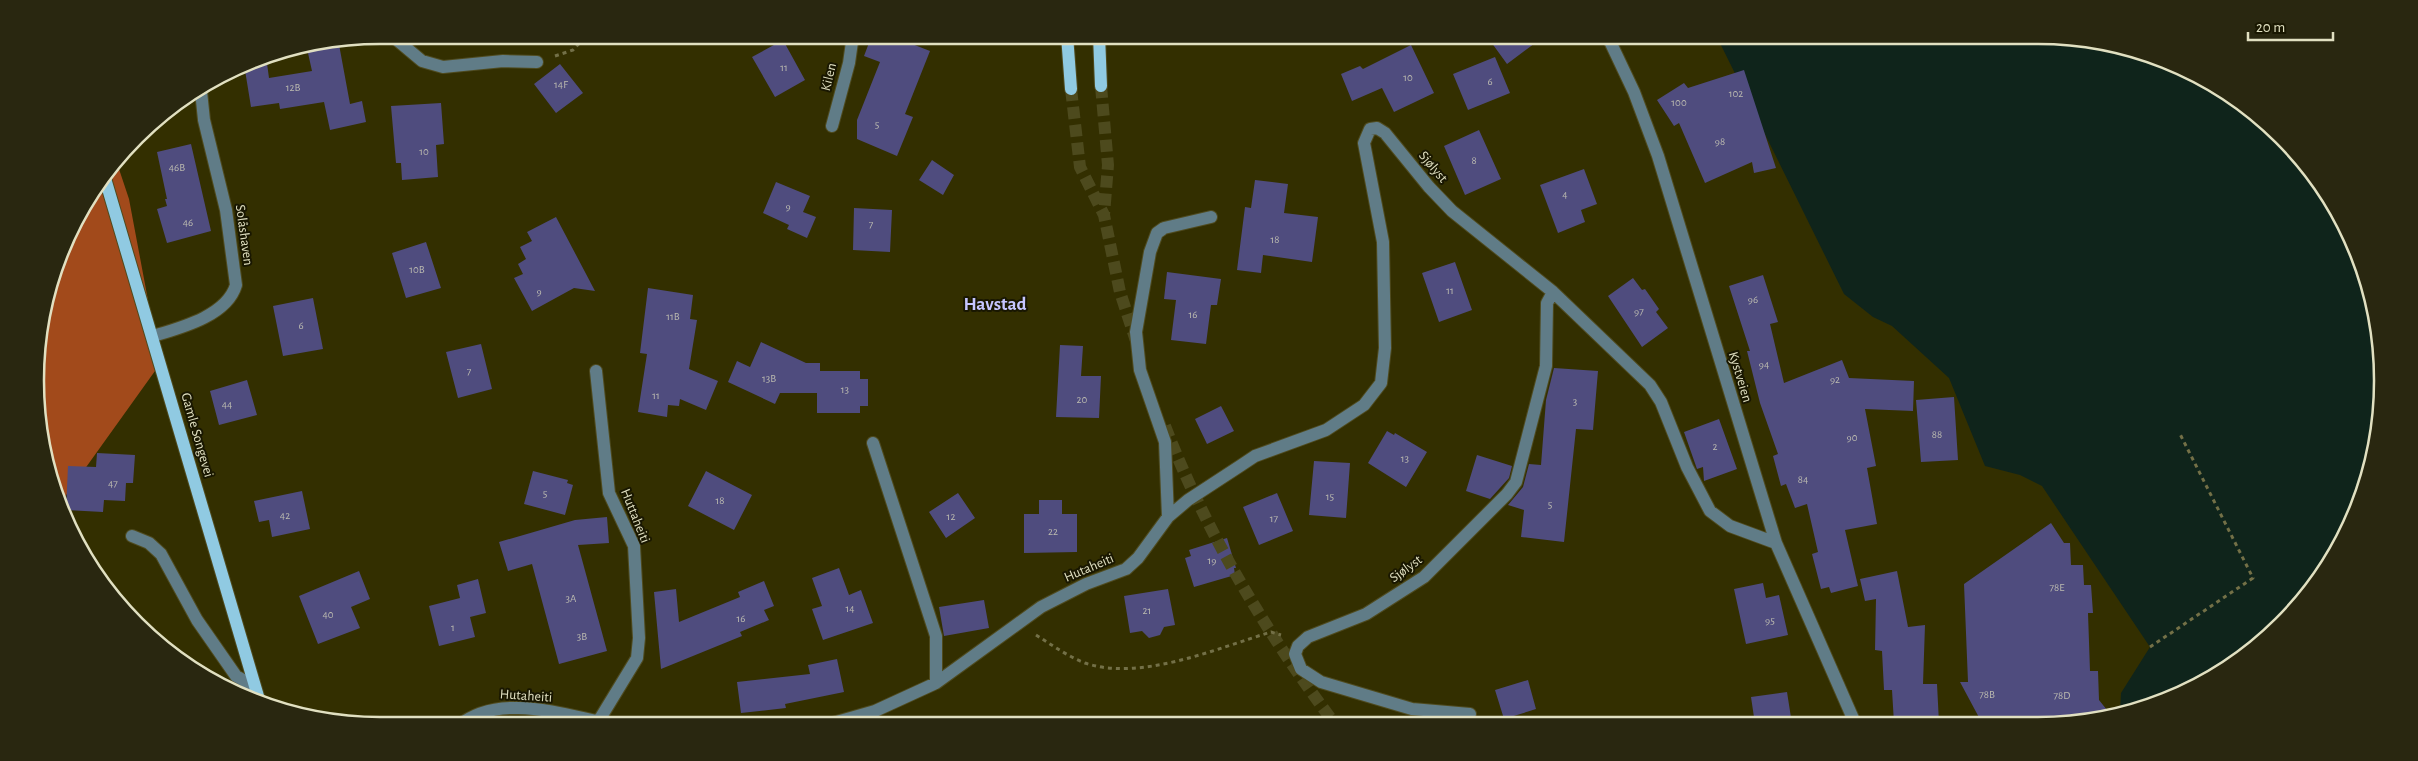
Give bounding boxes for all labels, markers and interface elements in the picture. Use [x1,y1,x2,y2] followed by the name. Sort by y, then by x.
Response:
[2248,10,2333,42] scale bar
[2256,20,2285,35] text: 20 m
[780,62,788,73] house number: 11
[819,62,839,92] street label: Kilen
[1403,72,1413,83] house number: 10
[1487,76,1493,87] house number: 6
[554,79,568,90] house number: 14F
[286,82,300,93] house number: 12B
[1729,88,1743,99] house number: 102
[1671,97,1687,108] house number: 100
[875,119,880,130] house number: 5
[1715,136,1725,147] house number: 98
[419,146,429,157] house number: 10
[1416,149,1450,186] street label: Sjølyst
[1471,155,1477,166] house number: 8
[169,162,185,173] house number: 46B
[1562,189,1568,200] house number: 4
[785,201,791,212] house number: 9
[233,204,255,266] street label: Solåshaven
[183,217,193,228] house number: 46
[869,219,874,230] house number: 7
[1271,234,1280,245] house number: 18
[409,264,425,275] house number: 10B
[1446,285,1454,296] house number: 11
[536,286,542,297] house number: 9
[1748,294,1758,305] house number: 96
[963,295,1027,314] district label: Havstad
[1634,306,1644,317] house number: 97
[1189,309,1197,320] house number: 16
[666,311,680,322] house number: 11B
[298,320,304,331] house number: 6
[1726,350,1754,404] street label: Kystveien
[1759,359,1769,370] house number: 94
[467,366,472,377] house number: 7
[762,373,776,384] house number: 13B
[1830,374,1840,385] house number: 92
[841,384,850,395] house number: 13
[652,390,660,401] house number: 11
[178,391,216,479] street label: Gamle Songevei
[1077,394,1088,405] house number: 20
[1573,396,1578,407] house number: 3
[222,399,232,410] house number: 44
[1932,429,1942,440] house number: 88
[1847,432,1858,443] house number: 90
[1712,441,1718,452] house number: 2
[1401,453,1410,464] house number: 13
[1798,474,1808,485] house number: 84
[108,478,118,489] house number: 47
[618,487,652,545] street label: Huttaheiti
[543,488,548,499] house number: 5
[1326,491,1335,502] house number: 15
[716,495,725,506] house number: 18
[1548,499,1553,510] house number: 5
[280,510,290,521] house number: 42
[947,511,955,522] house number: 12
[1270,513,1279,524] house number: 17
[1048,526,1058,537] house number: 22
[1062,551,1116,585] street label: Hutaheiti
[1387,552,1425,585] street label: Sjølyst
[1208,555,1216,566] house number: 19
[2049,582,2065,593] house number: 78E
[566,593,577,604] house number: 3A
[845,603,855,614] house number: 14
[1143,605,1151,616] house number: 21
[322,609,334,620] house number: 40
[737,613,745,624] house number: 16
[1765,615,1775,626] house number: 95
[451,622,455,633] house number: 1
[577,631,587,642] house number: 3B
[499,687,553,705] street label: Hutaheiti
[1979,689,1995,700] house number: 78B
[2054,690,2070,701] house number: 78D

